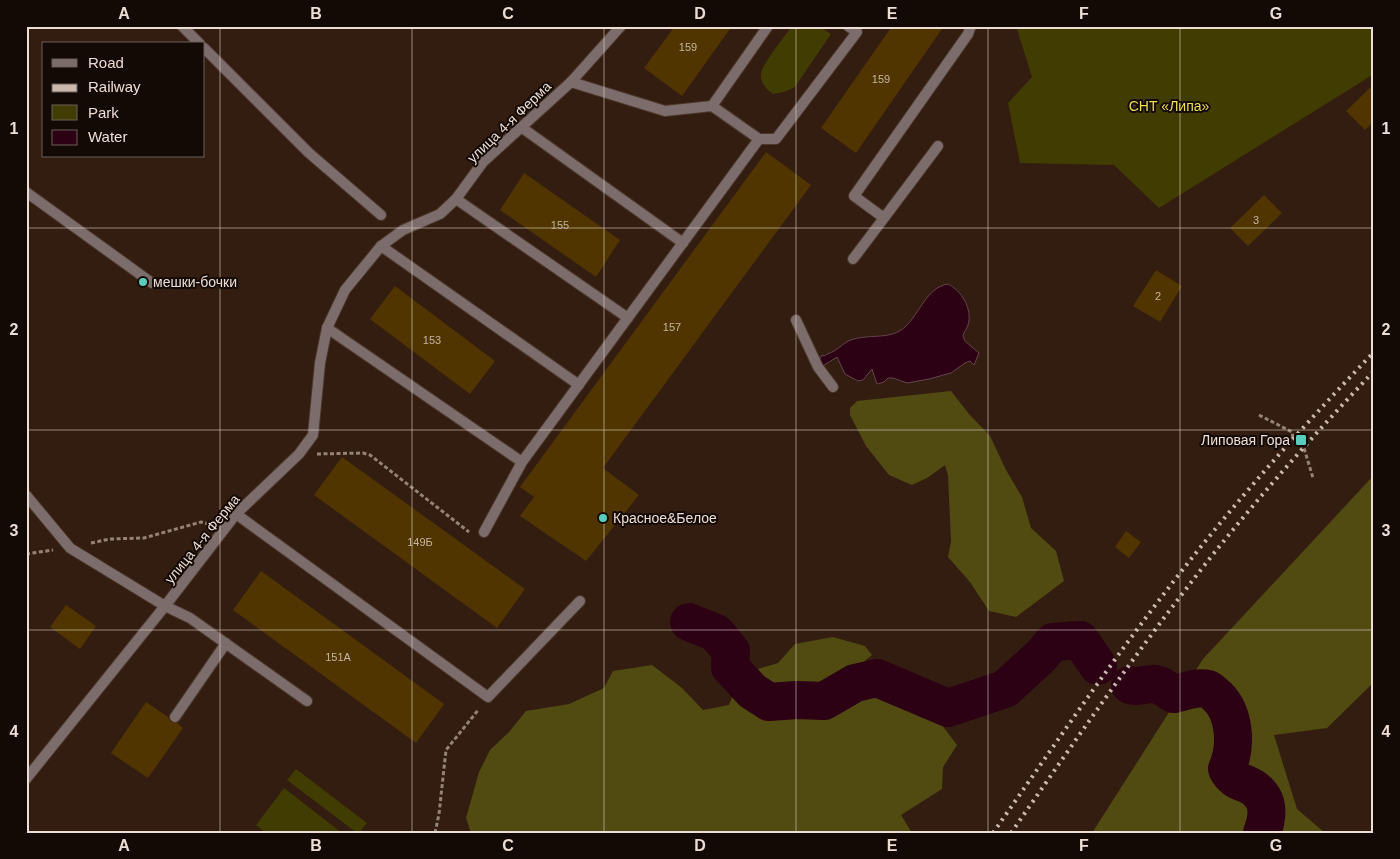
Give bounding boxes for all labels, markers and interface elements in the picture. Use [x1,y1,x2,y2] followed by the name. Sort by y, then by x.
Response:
[118,5,130,22] text: A
[310,5,322,22] text: B
[502,5,514,22] text: C
[694,5,706,22] text: D
[887,5,898,22] text: E
[1079,5,1089,22] text: F
[1270,5,1282,22] text: G
[679,41,697,53] house number: 159
[42,42,205,158] legend
[88,54,124,71] text: Road
[872,73,890,85] house number: 159
[88,78,141,95] text: Railway
[464,78,554,166] street label: улица 4-я Ферма
[1129,98,1210,114] park label: СНТ «Липа»
[88,104,119,121] text: Park
[10,120,19,137] text: 1
[1382,120,1391,137] text: 1
[88,128,127,145] text: Water
[1253,214,1259,226] house number: 3
[551,219,569,231] house number: 155
[153,274,237,290] place label: мешки-бочки
[137,276,149,288] marker: мешки-бочки
[1155,290,1161,302] house number: 2
[10,321,19,338] text: 2
[663,321,681,333] house number: 157
[1382,321,1391,338] text: 2
[423,334,441,346] house number: 153
[1201,432,1290,448] place label: Липовая Гора
[1294,433,1308,447] marker: Липовая Гора
[161,491,243,587] street label: улица 4-я Ферма
[613,510,717,526] place label: Красное&Белое
[597,512,609,524] marker: Красное&Белое
[10,522,19,539] text: 3
[1382,522,1391,539] text: 3
[407,536,433,548] house number: 149Б
[325,651,352,663] house number: 151А
[10,723,19,740] text: 4
[1382,723,1391,740] text: 4
[118,837,130,854] text: A
[310,837,322,854] text: B
[502,837,514,854] text: C
[694,837,706,854] text: D
[887,837,898,854] text: E
[1079,837,1089,854] text: F
[1270,837,1282,854] text: G

